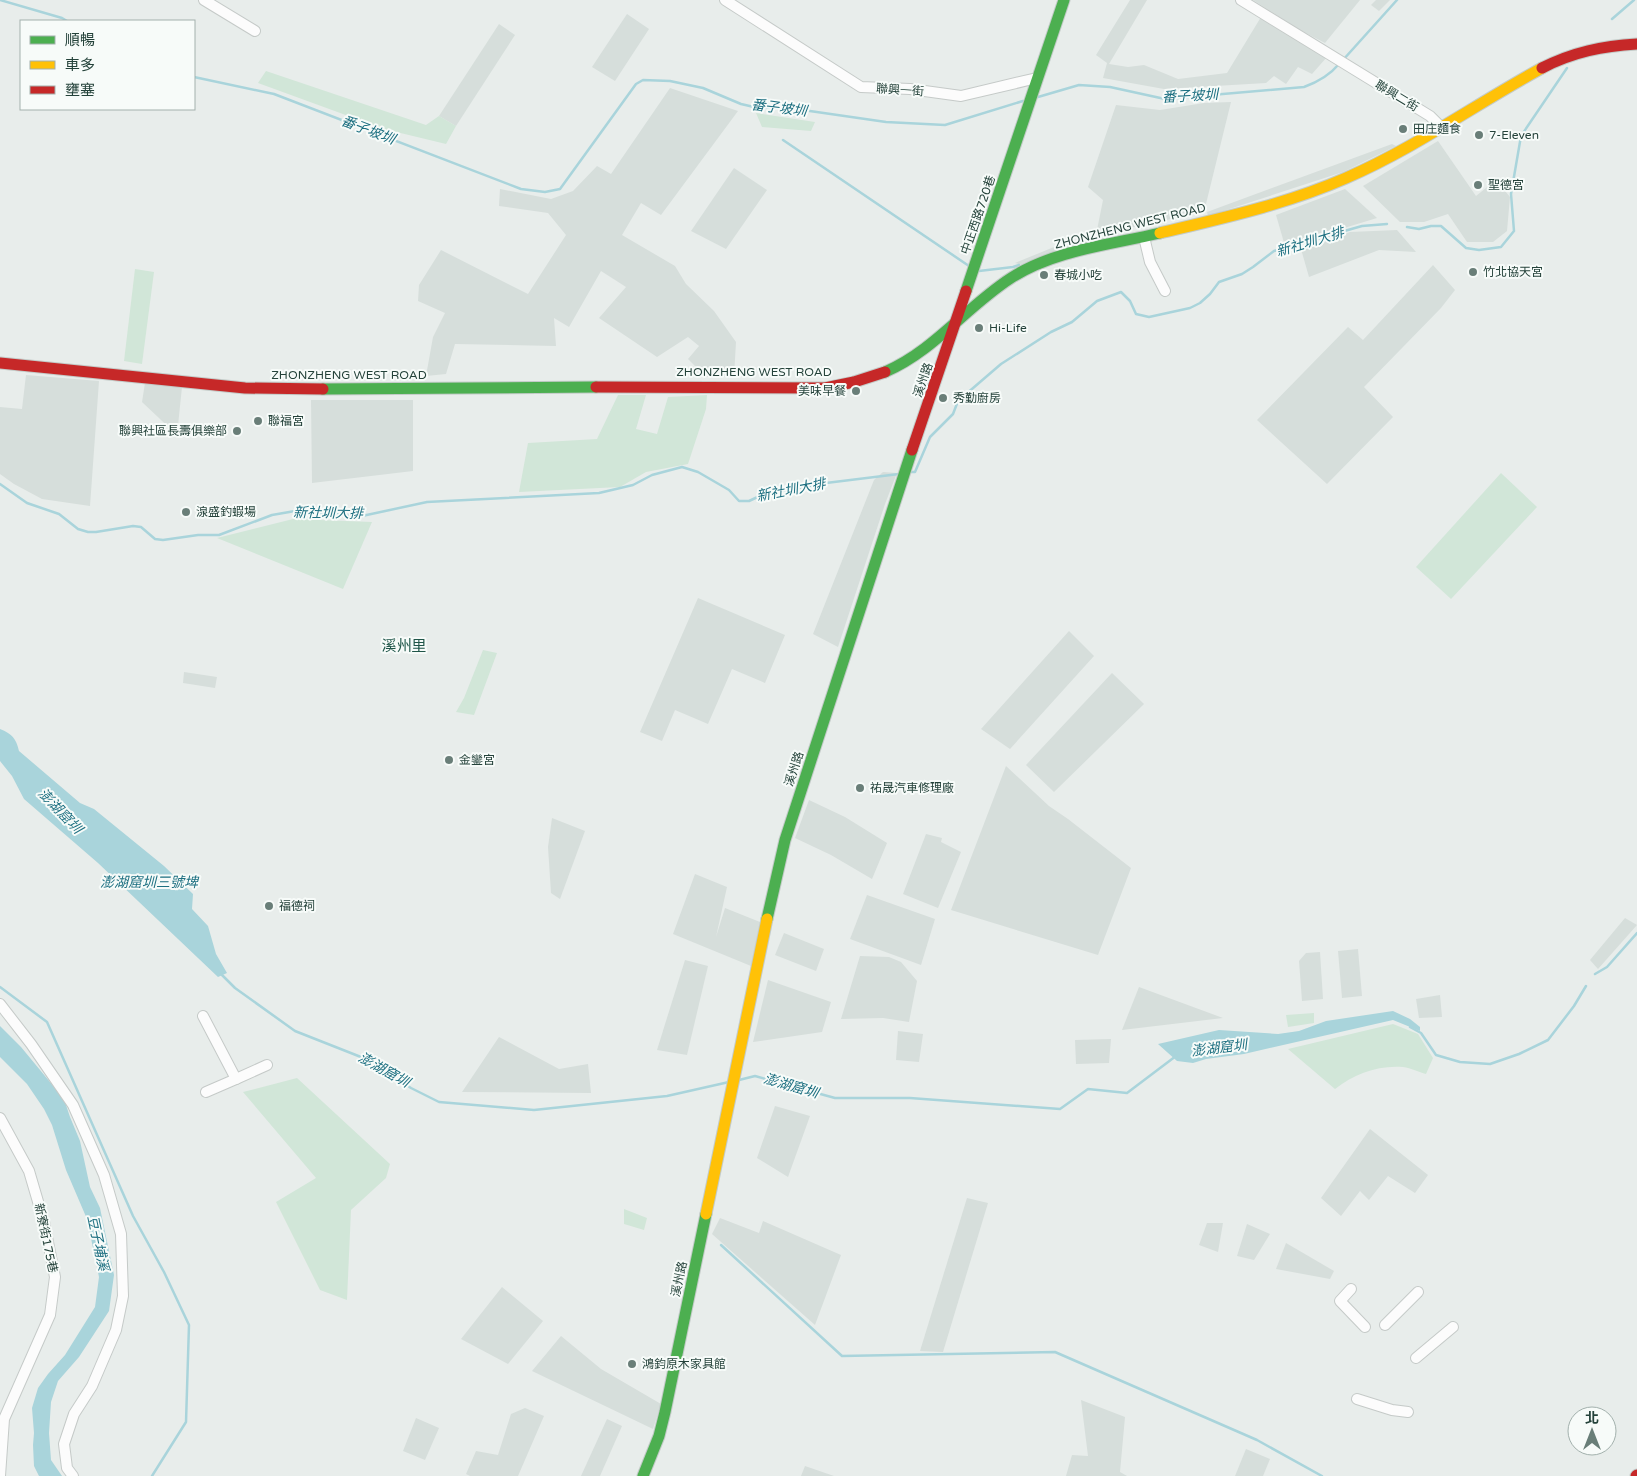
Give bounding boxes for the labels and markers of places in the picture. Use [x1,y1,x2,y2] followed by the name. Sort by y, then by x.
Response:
[1413,122,1461,136] place label: 田庄麵食
[1397,123,1409,135] marker: 田庄麵食
[1489,128,1539,142] place label: 7-Eleven
[1473,129,1485,141] marker: 7-Eleven
[1488,178,1524,192] place label: 聖德宮
[1472,179,1484,191] marker: 聖德宮
[1483,265,1543,279] place label: 竹北協天宮
[1467,266,1479,278] marker: 竹北協天宮
[1054,268,1102,282] place label: 春城小吃
[1038,269,1050,281] marker: 春城小吃
[989,321,1027,335] place label: Hi-Life
[973,322,985,334] marker: Hi-Life
[798,384,846,398] place label: 美味早餐
[850,385,862,397] marker: 美味早餐
[953,391,1001,405] place label: 秀勤廚房
[937,392,949,404] marker: 秀勤廚房
[268,414,304,428] place label: 聯福宮
[252,415,264,427] marker: 聯福宮
[119,424,227,438] place label: 聯興社區長壽俱樂部
[231,425,243,437] marker: 聯興社區長壽俱樂部
[196,505,256,519] place label: 湶盛釣蝦場
[180,506,192,518] marker: 湶盛釣蝦場
[459,753,495,767] place label: 金鑾宮
[443,754,455,766] marker: 金鑾宮
[870,781,954,795] place label: 祐晟汽車修理廠
[854,782,866,794] marker: 祐晟汽車修理廠
[279,899,315,913] place label: 福德祠
[263,900,275,912] marker: 福德祠
[642,1357,726,1371] place label: 鴻鈞原木家具館
[626,1358,638,1370] marker: 鴻鈞原木家具館

